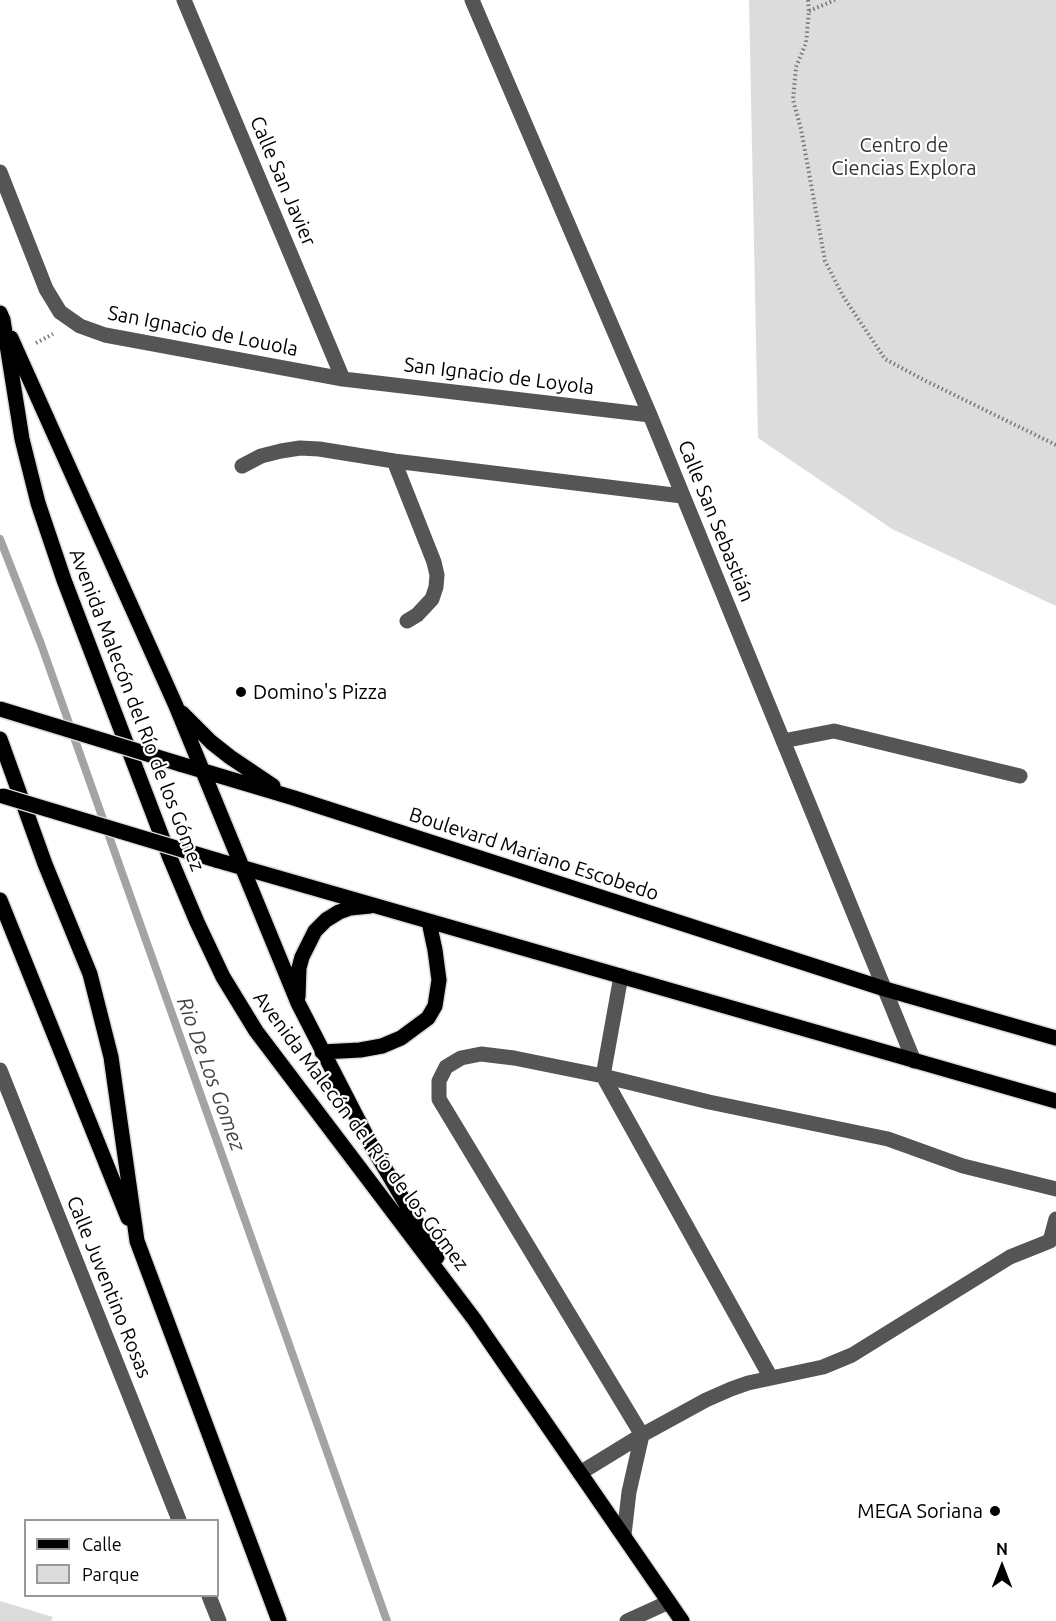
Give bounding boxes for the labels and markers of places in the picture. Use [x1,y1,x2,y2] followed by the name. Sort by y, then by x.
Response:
[253,680,387,704] place label: Domino's Pizza
[234,685,248,699] marker: Domino's Pizza
[857,1499,983,1523] place label: MEGA Soriana
[988,1504,1002,1518] marker: MEGA Soriana

